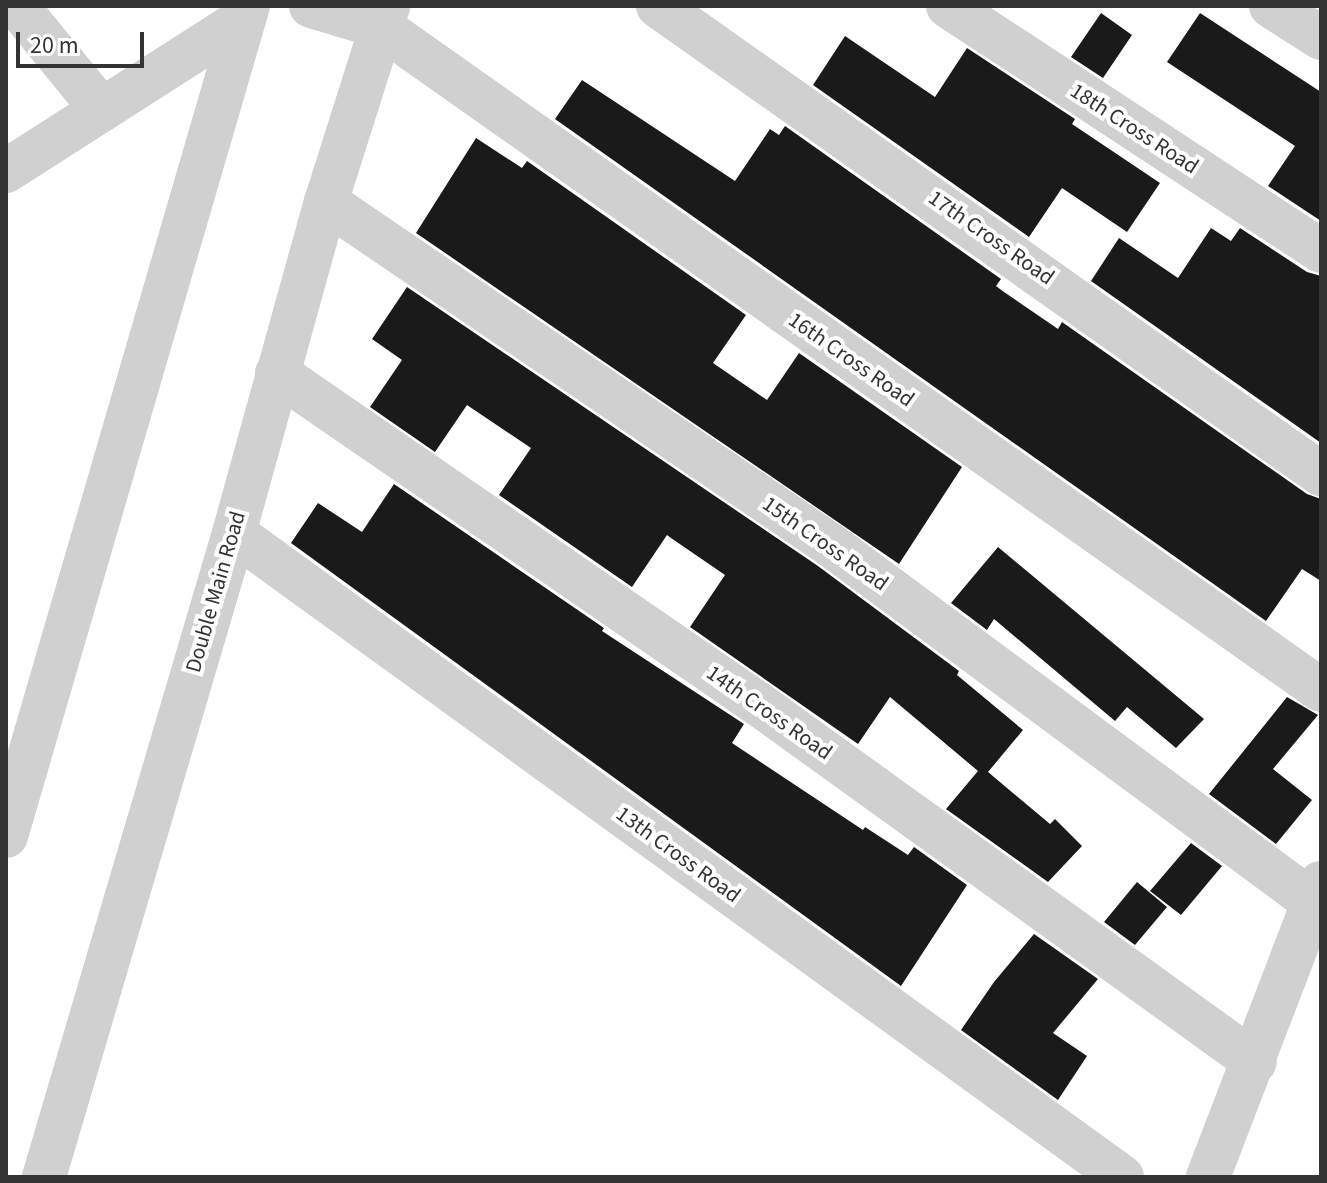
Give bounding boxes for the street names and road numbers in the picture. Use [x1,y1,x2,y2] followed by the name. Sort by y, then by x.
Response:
[1065,78,1203,180] street label: 18th Cross Road
[923,185,1059,291] street label: 17th Cross Road
[783,307,919,413] street label: 16th Cross Road
[757,491,893,597] street label: 15th Cross Road
[180,508,252,676] street label: Double Main Road
[701,660,837,766] street label: 14th Cross Road
[611,801,745,909] street label: 13th Cross Road

